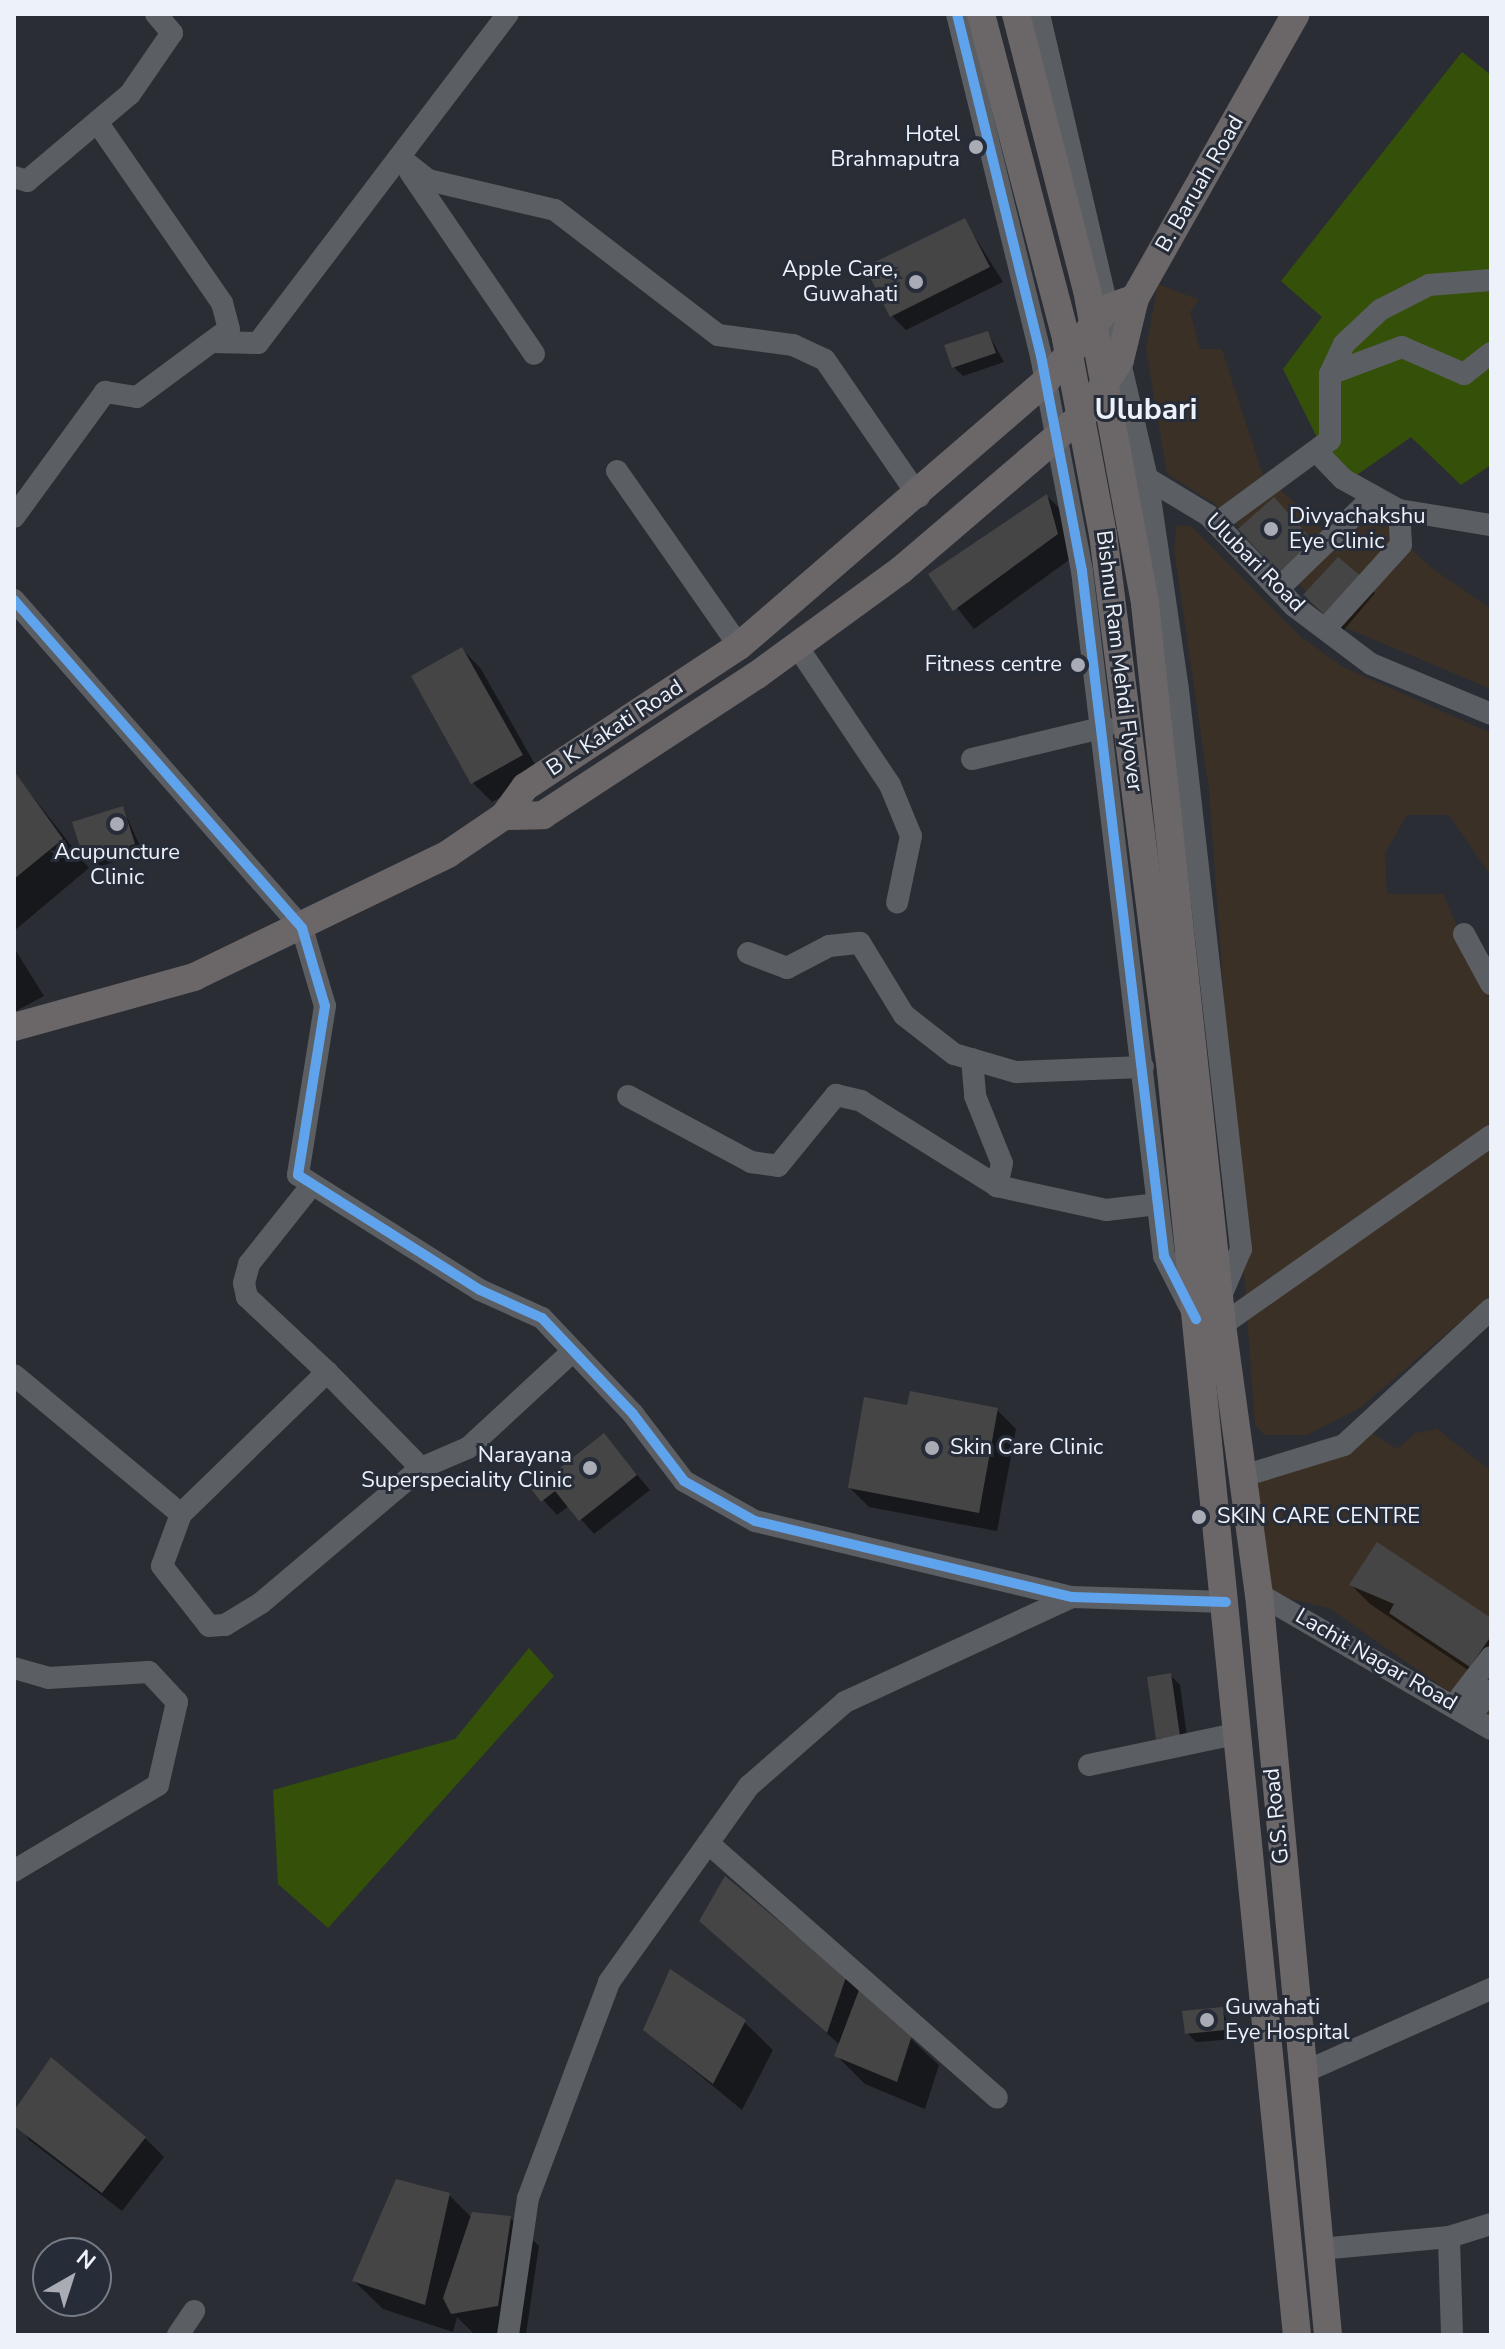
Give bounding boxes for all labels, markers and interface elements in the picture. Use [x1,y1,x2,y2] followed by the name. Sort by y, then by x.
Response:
[1150,111,1250,257] street label: B. Baruah Road
[830,121,960,172] place label: Hotel Brahmaputra
[967,138,985,156] marker: Hotel Brahmaputra
[782,256,898,308] place label: Apple Care, Guwahati
[905,271,927,293] marker: Apple Care, Guwahati
[1095,392,1197,428] district label: Ulubari
[1289,503,1425,554] place label: Divyachakshu Eye Clinic
[1200,508,1310,618] street label: Ulubari Road
[1260,518,1282,540] marker: Divyachakshu Eye Clinic
[1090,529,1148,793] street label: Bishnu Ram Mehdi Flyover
[925,652,1062,678] place label: Fitness centre
[1069,656,1087,674] marker: Fitness centre
[542,674,688,782] street label: B K Kakati Road
[106,813,128,835] marker: Acupuncture Clinic
[54,839,180,890] place label: Acupuncture Clinic
[950,1435,1103,1461] place label: Skin Care Clinic
[921,1437,943,1459] marker: Skin Care Clinic
[361,1442,572,1494] place label: Narayana Superspeciality Clinic
[579,1457,601,1479] marker: Narayana Superspeciality Clinic
[1217,1504,1420,1530] place label: SKIN CARE CENTRE
[1188,1506,1210,1528] marker: SKIN CARE CENTRE
[1291,1603,1461,1717] street label: Lachit Nagar Road
[1259,1767,1295,1865] street label: G.S. Road
[1225,1994,1349,2046] place label: Guwahati Eye Hospital
[1196,2009,1218,2031] marker: Guwahati Eye Hospital
[32,2237,112,2317] north arrow
[70,2243,102,2277] text: N

